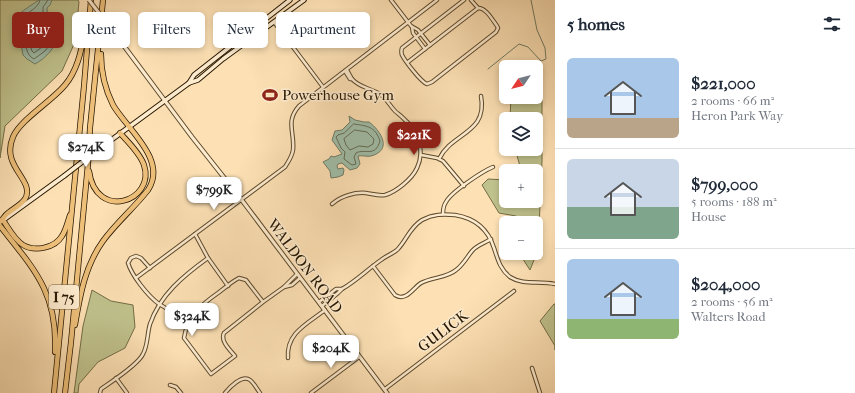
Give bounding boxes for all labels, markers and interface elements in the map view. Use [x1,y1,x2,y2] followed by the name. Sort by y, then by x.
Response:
[12,12,64,48] chip: Buy
[72,12,130,48] chip: Rent
[138,12,205,48] chip: Filters
[213,12,268,48] chip: New
[276,12,370,48] chip: Apartment
[821,13,843,35] icon: filters
[567,14,625,34] text: 5 homes
[499,60,543,104] north arrow
[499,60,543,260] map controls
[691,73,756,93] text: $221,000
[599,74,647,122] icon: home
[261,86,279,104] sports icon: Powerhouse Gym
[282,86,395,104] place label: Powerhouse Gym
[691,93,774,108] text: 2 rooms · 66 m²
[691,108,783,123] text: Heron Park Way
[499,112,543,156] button: layers
[386,122,442,156] pin: $221K
[397,127,431,142] text: $221K
[58,134,114,168] pin: $274K
[68,139,104,154] text: $274K
[499,164,543,208] button: +
[691,174,758,194] text: $799,000
[599,175,647,223] icon: home
[186,177,242,211] pin: $799K
[196,182,232,197] text: $799K
[691,194,777,209] text: 5 rooms · 188 m²
[691,209,726,224] text: House
[263,214,346,317] street label: WALDON ROAD
[499,216,543,260] button: −
[691,274,760,294] text: $204,000
[599,275,647,323] icon: home
[49,285,79,309] road number: I 75
[691,294,773,309] text: 2 rooms · 56 m²
[164,303,220,337] pin: $324K
[414,306,472,356] street label: GULICK
[174,308,210,323] text: $324K
[691,309,766,324] text: Walters Road
[303,335,359,369] pin: $204K
[312,340,350,355] text: $204K

